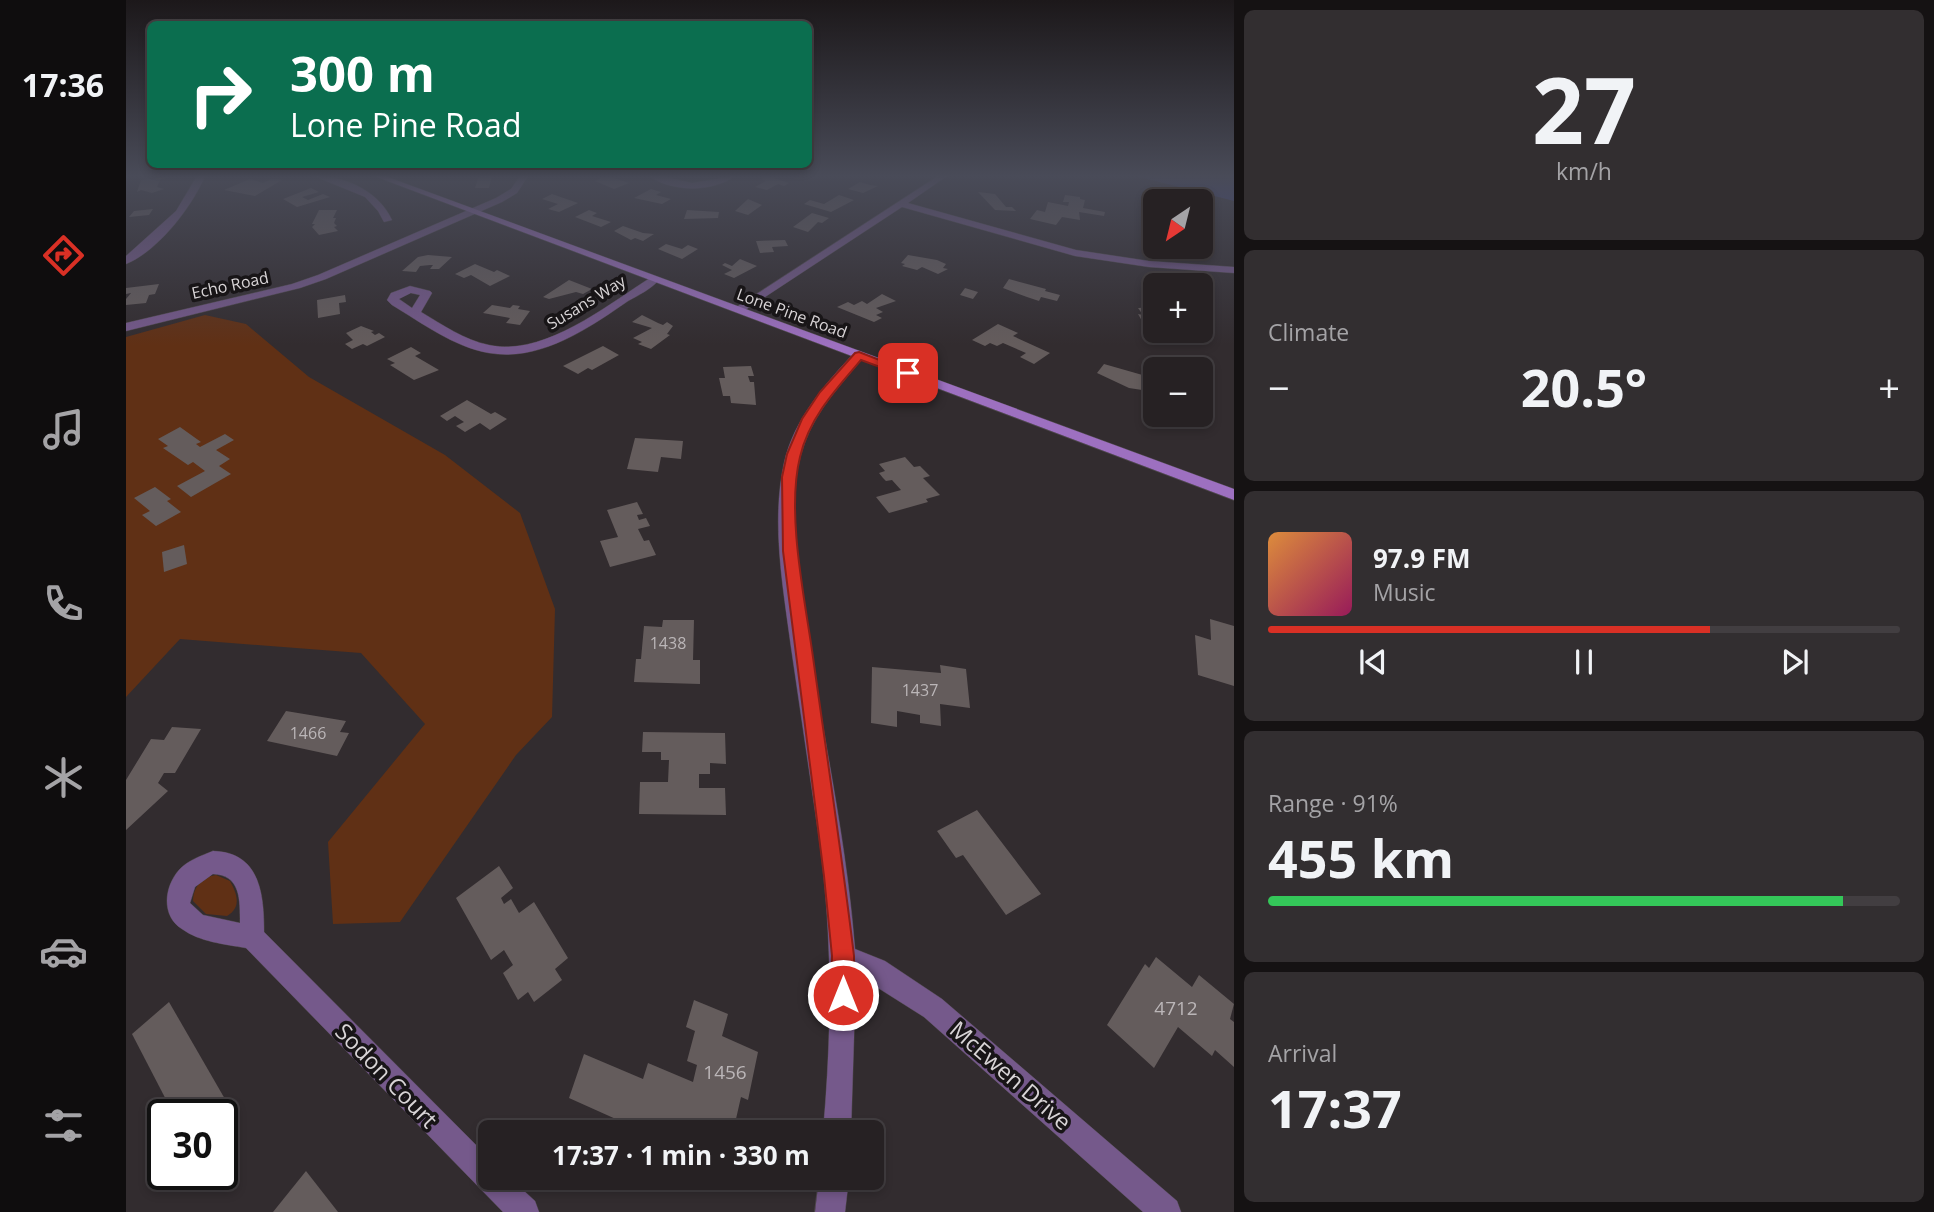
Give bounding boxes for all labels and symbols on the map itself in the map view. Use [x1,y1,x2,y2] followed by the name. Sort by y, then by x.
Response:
[1143,189,1213,259] north arrow
[189,266,271,304] street label: Echo Road
[542,269,630,334] street label: Susans Way
[734,283,850,343] street label: Lone Pine Road
[878,343,938,403] pin
[650,632,686,654] house number: 1438
[902,679,938,701] house number: 1437
[290,722,326,744] house number: 1466
[806,958,880,1032] position arrow
[1154,995,1198,1021] house number: 4712
[943,1013,1079,1137] street label: McEwen Drive
[329,1016,445,1134] street label: Sodon Court
[703,1059,747,1085] house number: 1456
[147,1099,238,1190] speed limit sign: 30

